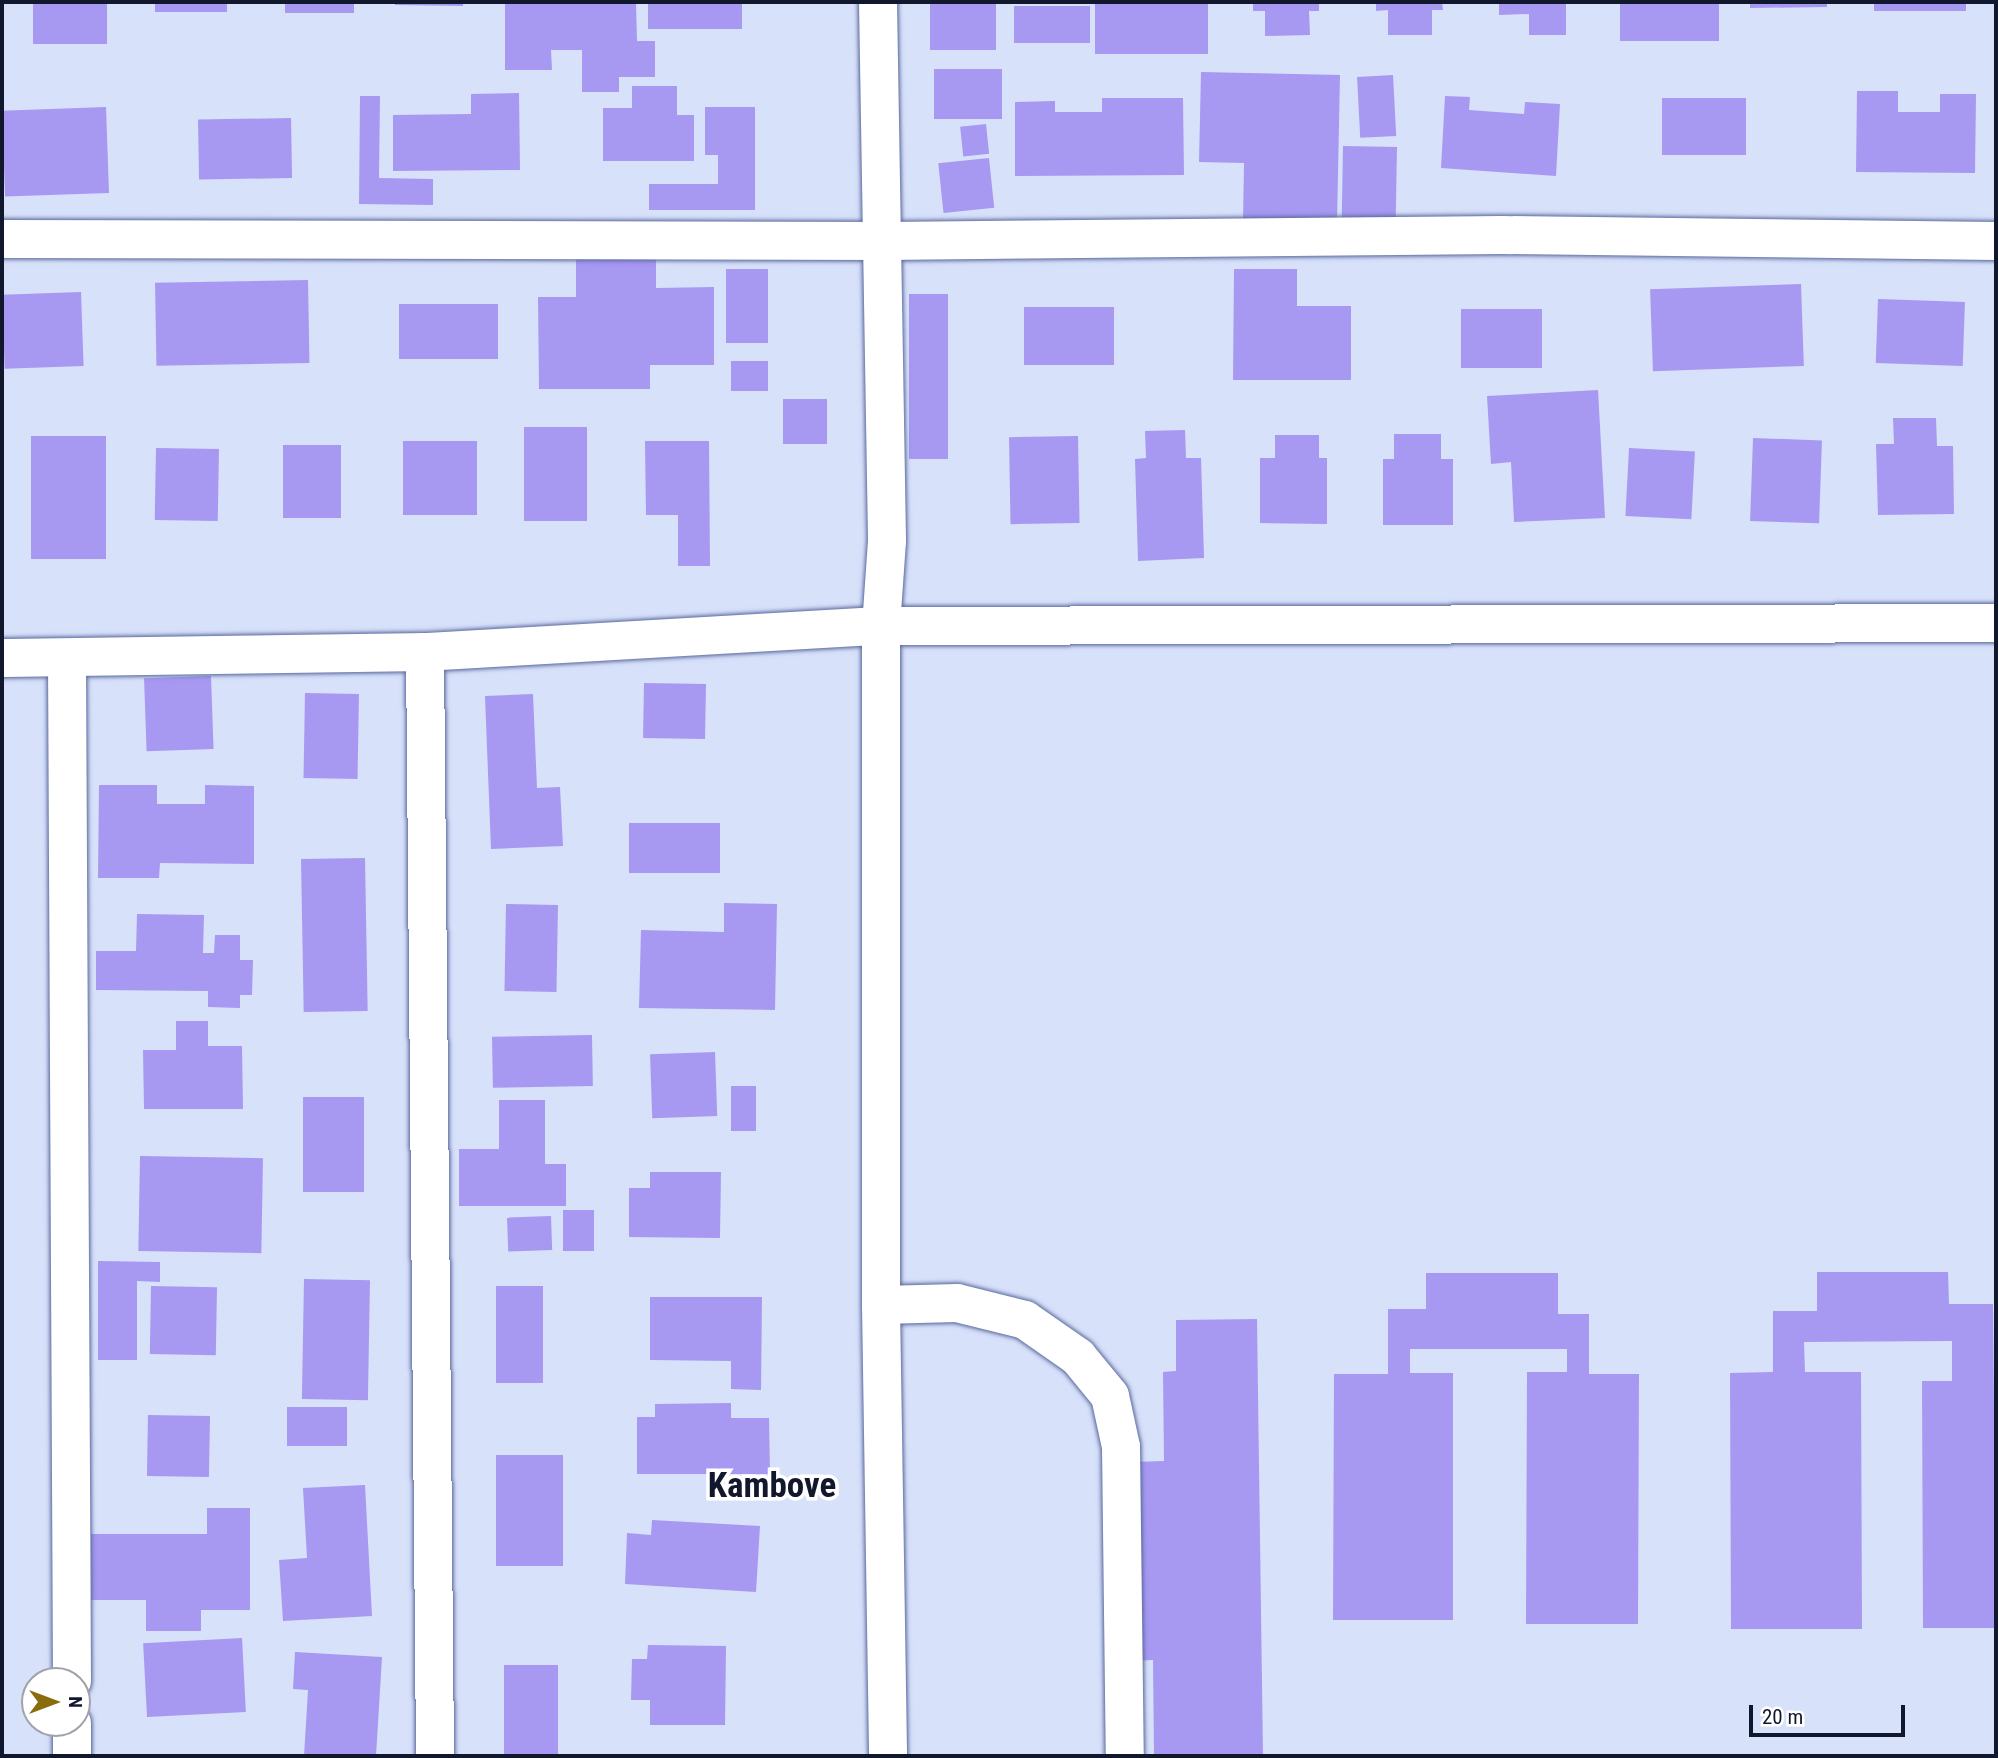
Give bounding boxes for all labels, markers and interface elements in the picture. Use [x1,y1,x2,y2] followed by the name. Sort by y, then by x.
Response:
[708,1465,836,1507] district label: Kambove
[21,1667,91,1737] north arrow
[1753,1692,1909,1736] scale bar
[64,1696,87,1708] text: N
[1762,1705,1803,1729] text: 20 m

